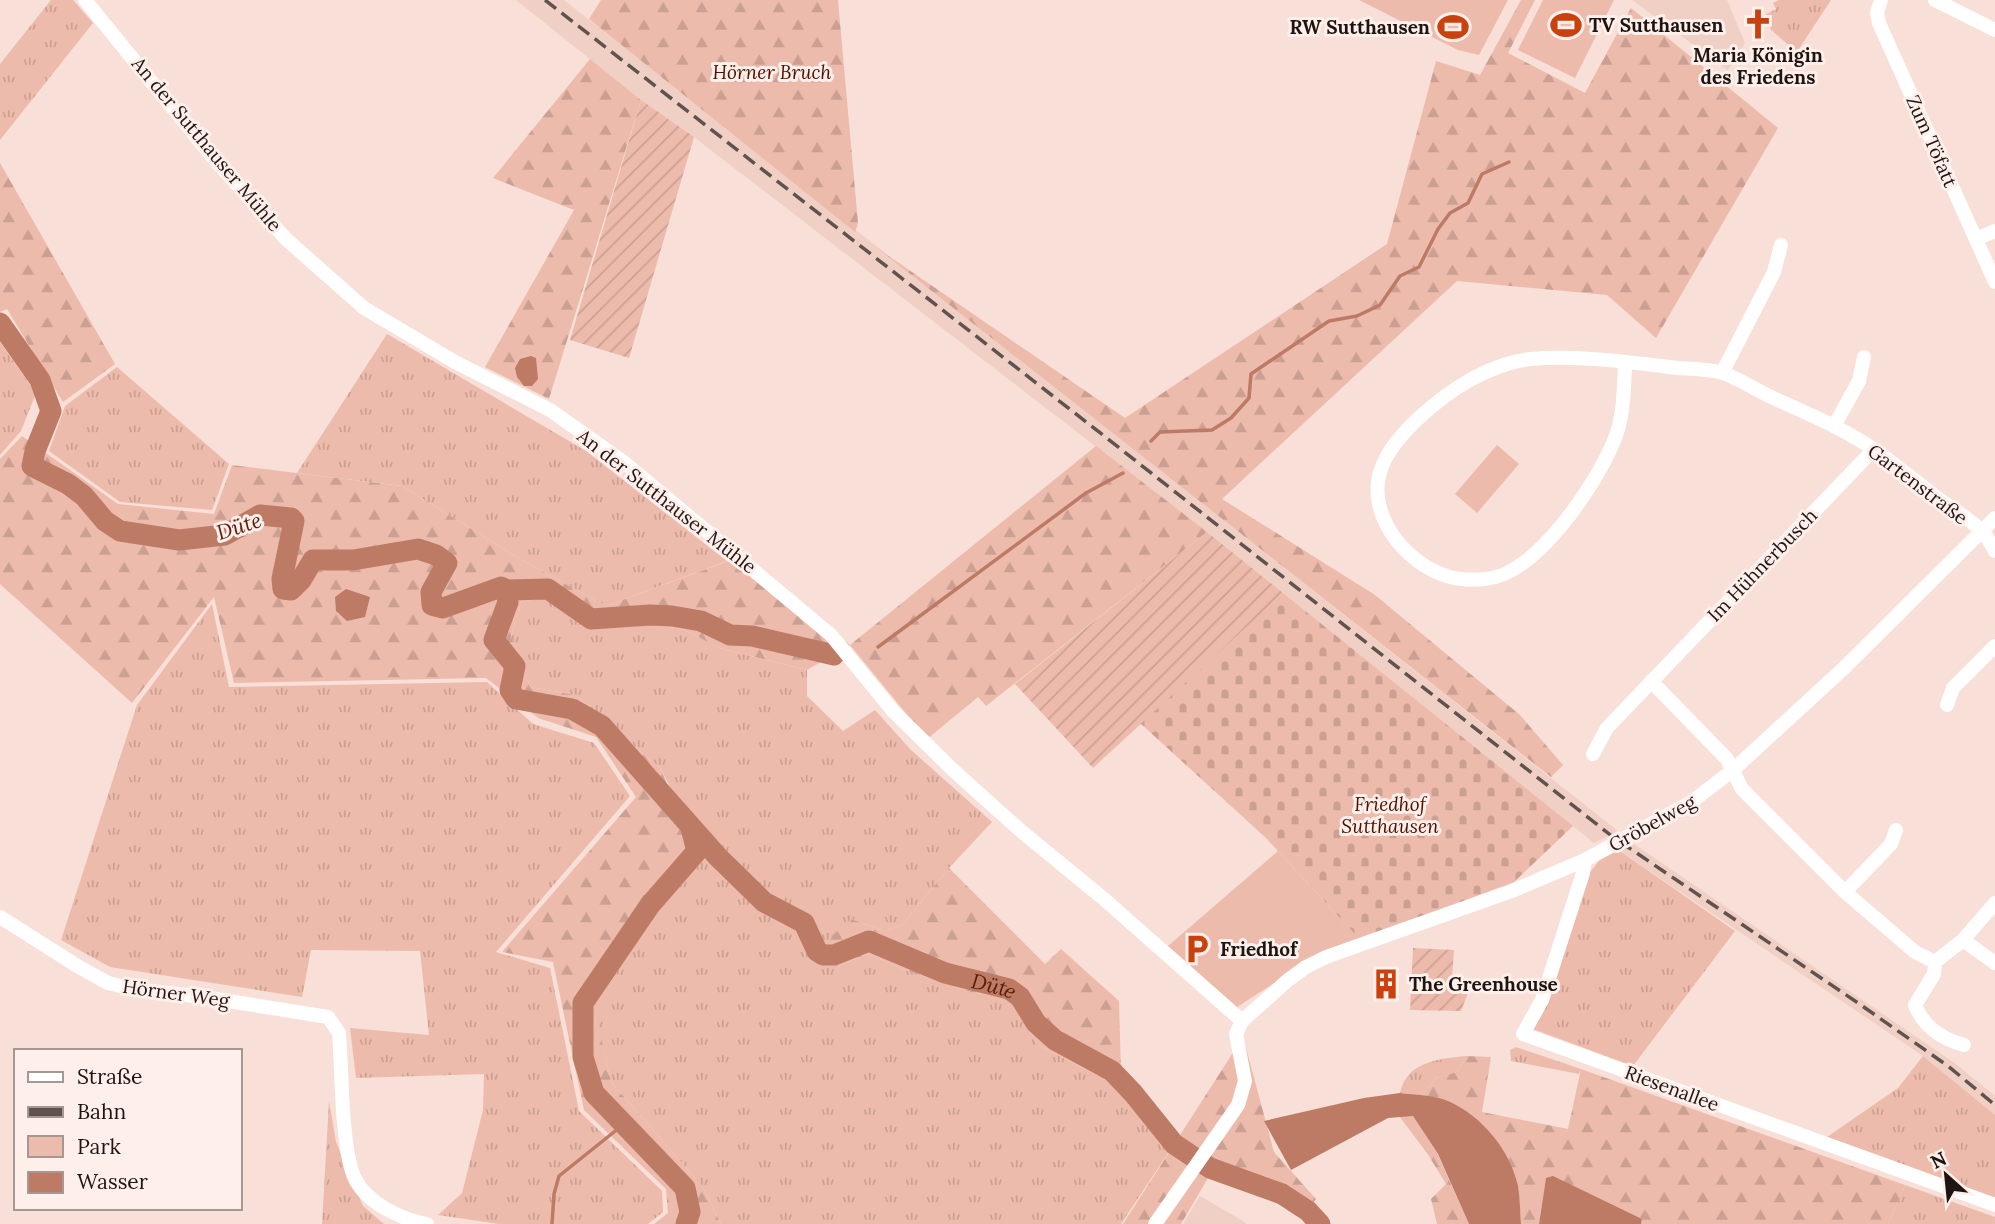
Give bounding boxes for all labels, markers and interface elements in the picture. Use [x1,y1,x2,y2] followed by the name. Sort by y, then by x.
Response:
[1741,7,1775,41] church icon: Maria Königin des Friedens
[1549,8,1583,42] sports icon: TV Sutthausen
[1436,10,1470,44] sports icon: RW Sutthausen
[1589,13,1723,37] place label: TV Sutthausen
[1289,15,1430,39] place label: RW Sutthausen
[1693,43,1823,89] place label: Maria Königin des Friedens
[126,51,287,236] street label: An der Sutthauser Mühle
[713,60,832,84] park label: Hörner Bruch
[1901,91,1963,191] street label: Zum Töfatt
[572,423,761,578] street label: An der Sutthauser Mühle
[1863,439,1973,529] street label: Gartenstraße
[1702,503,1822,627] street label: Im Hühnerbusch
[213,506,265,546] water label: Düte
[1604,789,1700,857] street label: Gröbelweg
[1341,792,1439,838] park label: Friedhof Sutthausen
[1180,932,1214,966] parking icon: Friedhof
[1220,937,1299,961] place label: Friedhof
[969,967,1023,1004] water label: Düte
[1369,967,1403,1001] building icon: The Greenhouse
[1409,972,1558,996] place label: The Greenhouse
[121,974,232,1012] street label: Hörner Weg
[14,1049,242,1210] legend
[1621,1060,1723,1116] street label: Riesenallee
[77,1063,142,1090] text: Straße
[77,1098,126,1125] text: Bahn
[77,1133,121,1160] text: Park
[1911,1140,1981,1210] north arrow
[1926,1146,1951,1174] text: N
[77,1168,148,1195] text: Wasser

